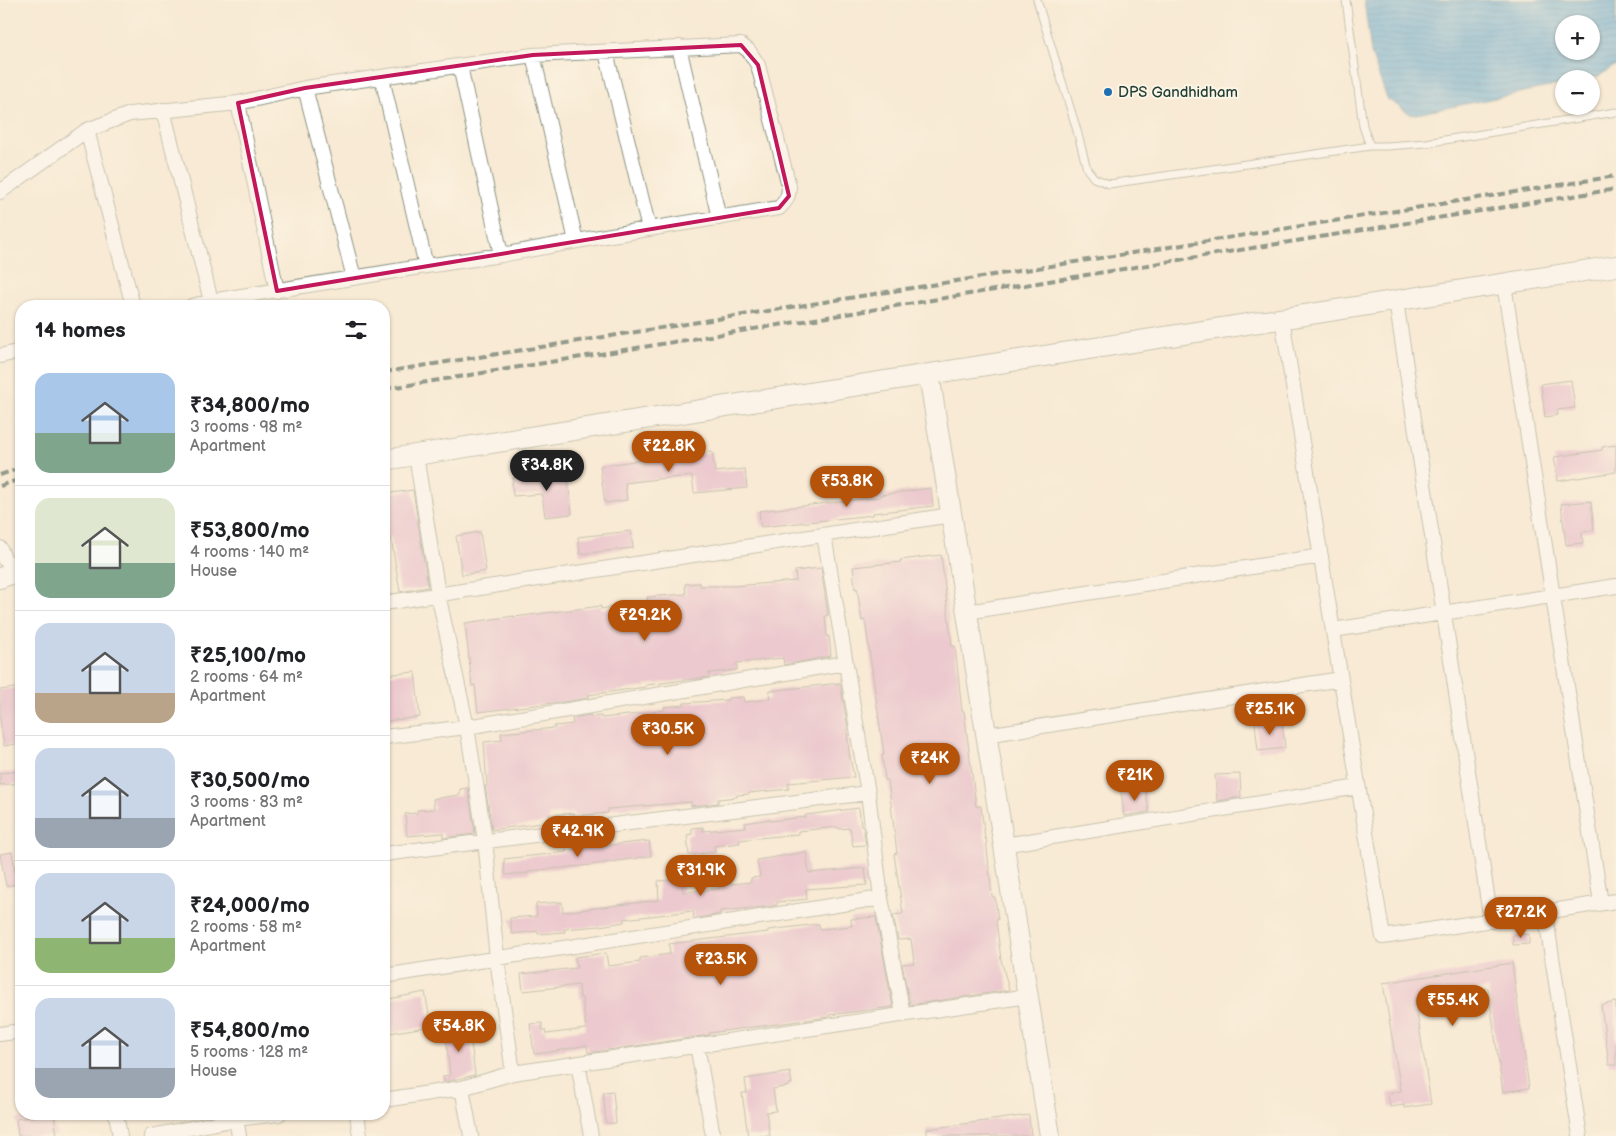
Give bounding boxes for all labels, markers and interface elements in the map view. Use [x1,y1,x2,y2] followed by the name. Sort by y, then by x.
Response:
[1555,15,1600,115] map controls
[1555,15,1600,60] button: +
[1555,70,1600,115] button: −
[1118,83,1238,102] place label: DPS Gandhidham
[1102,86,1114,98] marker: DPS Gandhidham
[342,316,370,344] icon: filters
[35,318,126,343] text: 14 homes
[75,393,135,453] icon: home
[190,393,310,418] text: ₹34,800/mo
[190,418,302,437] text: 3 rooms · 98 m²
[628,430,710,473] pin: ₹22.8K
[190,437,266,456] text: Apartment
[643,437,695,456] text: ₹22.8K
[506,450,588,492] pin: ₹34.8K
[521,456,573,475] text: ₹34.8K
[806,466,888,508] pin: ₹53.8K
[821,472,873,491] text: ₹53.8K
[75,518,135,578] icon: home
[190,518,310,543] text: ₹53,800/mo
[190,543,309,562] text: 4 rooms · 140 m²
[190,562,237,581] text: House
[604,600,686,642] pin: ₹29.2K
[619,606,671,625] text: ₹29.2K
[75,643,135,703] icon: home
[190,643,306,668] text: ₹25,100/mo
[190,668,303,687] text: 2 rooms · 64 m²
[190,687,266,706] text: Apartment
[1229,694,1311,736] pin: ₹25.1K
[1245,700,1295,719] text: ₹25.1K
[627,714,709,756] pin: ₹30.5K
[642,720,694,739] text: ₹30.5K
[900,742,960,785] pin: ₹24K
[911,749,949,768] text: ₹24K
[1105,760,1165,802] pin: ₹21K
[1117,766,1153,785] text: ₹21K
[75,768,135,828] icon: home
[190,768,310,793] text: ₹30,500/mo
[190,793,303,812] text: 3 rooms · 83 m²
[190,812,266,831] text: Apartment
[537,816,619,858] pin: ₹42.9K
[552,822,604,841] text: ₹42.9K
[660,854,742,897] pin: ₹31.9K
[676,861,726,880] text: ₹31.9K
[75,893,135,953] icon: home
[190,893,310,918] text: ₹24,000/mo
[1480,896,1562,939] pin: ₹27.2K
[1495,903,1547,922] text: ₹27.2K
[190,918,302,937] text: 2 rooms · 58 m²
[190,937,266,956] text: Apartment
[680,944,762,986] pin: ₹23.5K
[695,950,747,969] text: ₹23.5K
[1412,984,1494,1027] pin: ₹55.4K
[1427,991,1479,1010] text: ₹55.4K
[418,1010,500,1053] pin: ₹54.8K
[433,1017,485,1036] text: ₹54.8K
[75,1018,135,1078] icon: home
[190,1018,310,1043] text: ₹54,800/mo
[190,1043,308,1062] text: 5 rooms · 128 m²
[190,1062,237,1081] text: House

